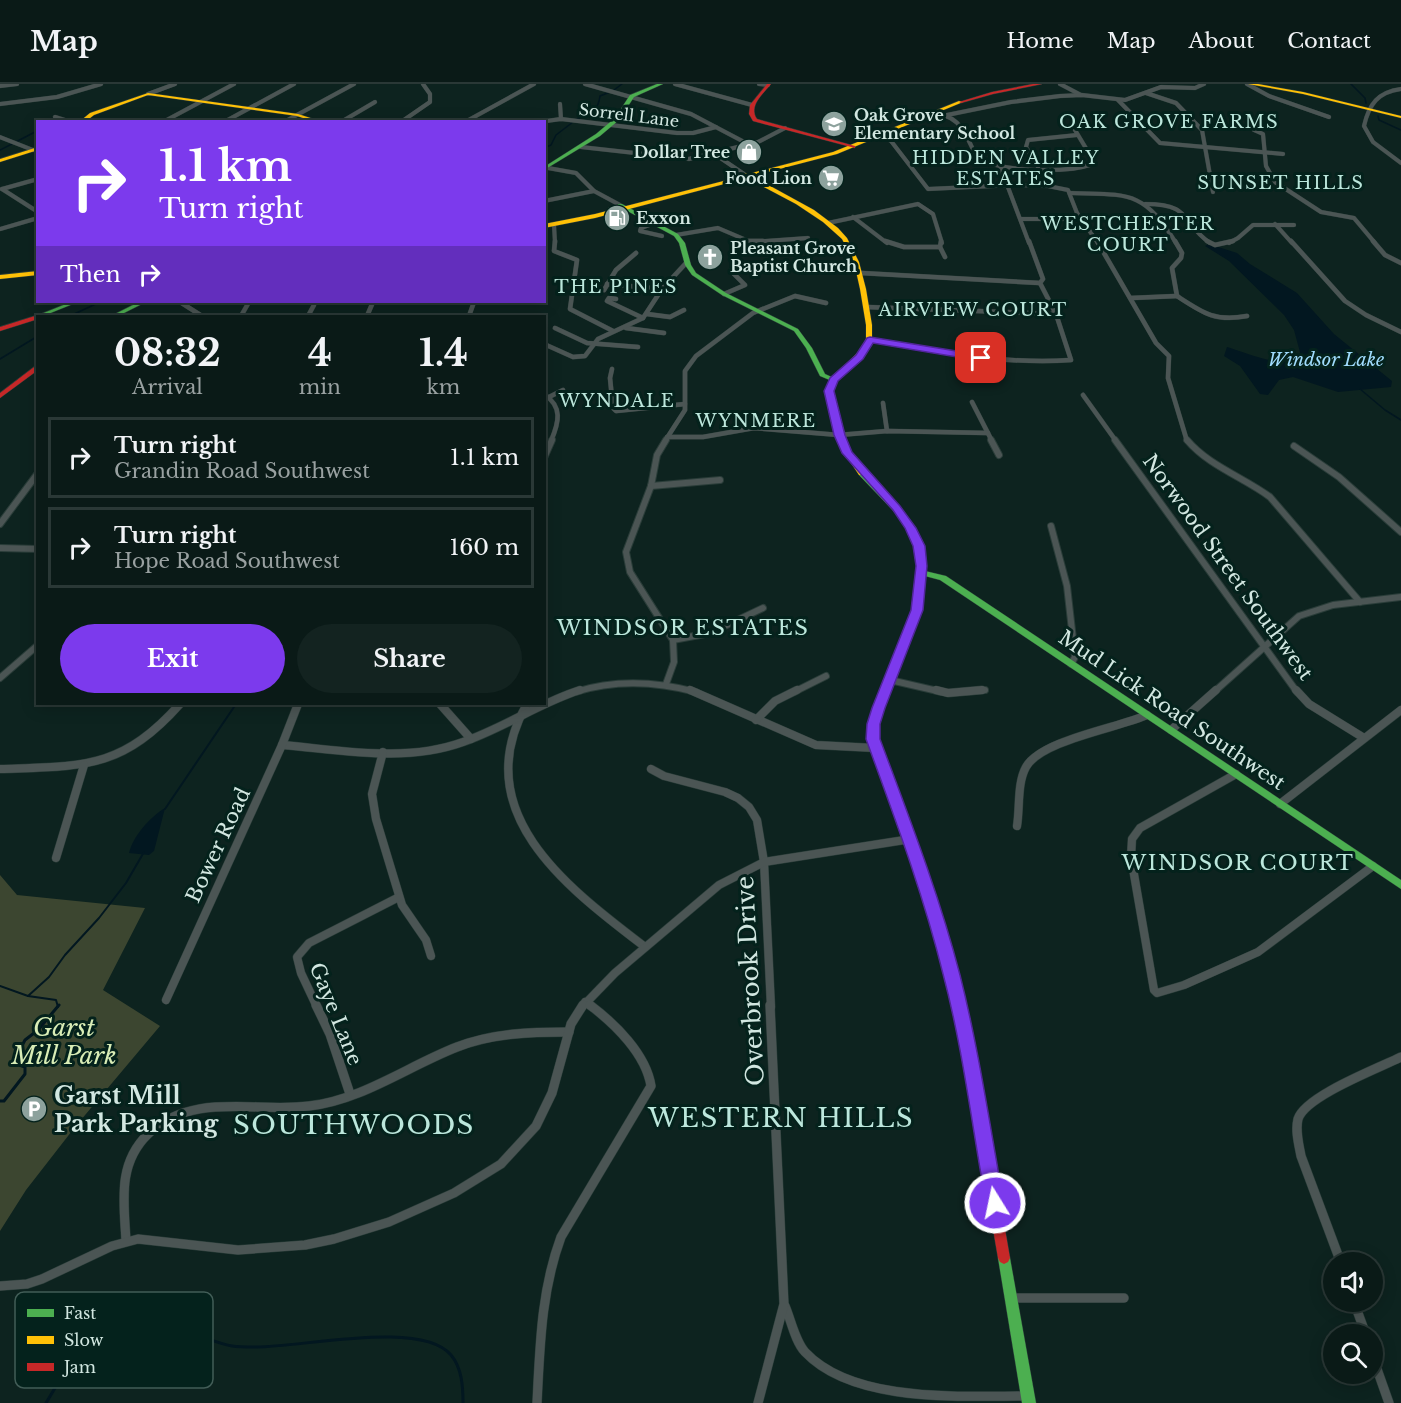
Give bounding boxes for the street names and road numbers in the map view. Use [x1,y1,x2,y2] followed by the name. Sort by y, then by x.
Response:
[578,99,680,131] street label: Sorrell Lane
[1138,449,1318,685] street label: Norwood Street Southwest
[1054,625,1290,795] street label: Mud Lick Road Southwest
[181,784,255,906] street label: Bower Road
[730,875,770,1087] street label: Overbrook Drive
[305,959,367,1069] street label: Gaye Lane

